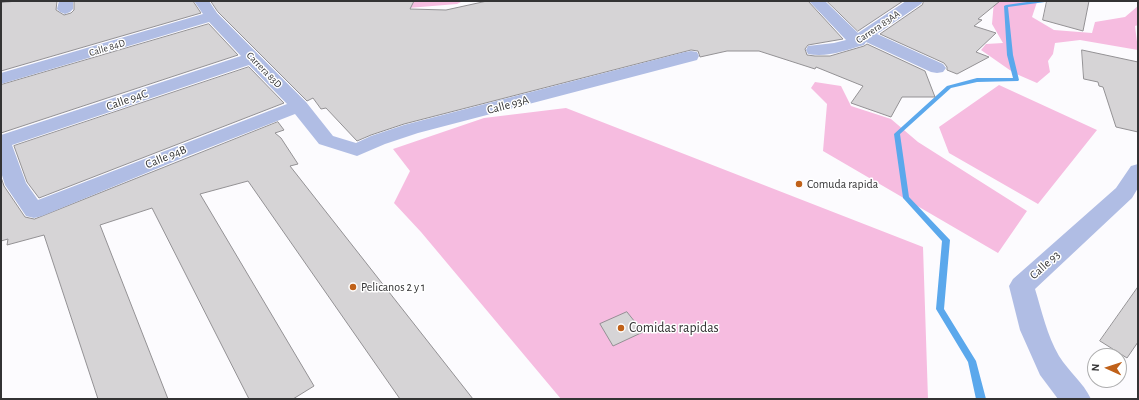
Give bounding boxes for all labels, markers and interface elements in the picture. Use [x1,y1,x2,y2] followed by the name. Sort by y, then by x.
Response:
[854,8,902,46] street label: Carrera 83AA
[88,37,126,59] street label: Calle 84D
[244,49,284,91] street label: Carrera 83D
[104,86,150,114] street label: Calle 94C
[485,93,531,117] street label: Calle 93A
[143,142,189,172] street label: Calle 94B
[807,177,878,191] place label: Comuda rapida
[794,179,804,189] marker: Comuda rapida
[1027,248,1063,282] street label: Calle 93
[361,280,425,294] place label: Pelicanos 2 y 1
[348,282,358,292] marker: Pelicanos 2 y 1
[629,320,719,336] place label: Comidas rapidas
[616,323,626,333] marker: Comidas rapidas
[1087,348,1127,388] north arrow
[1090,363,1101,372] text: N

